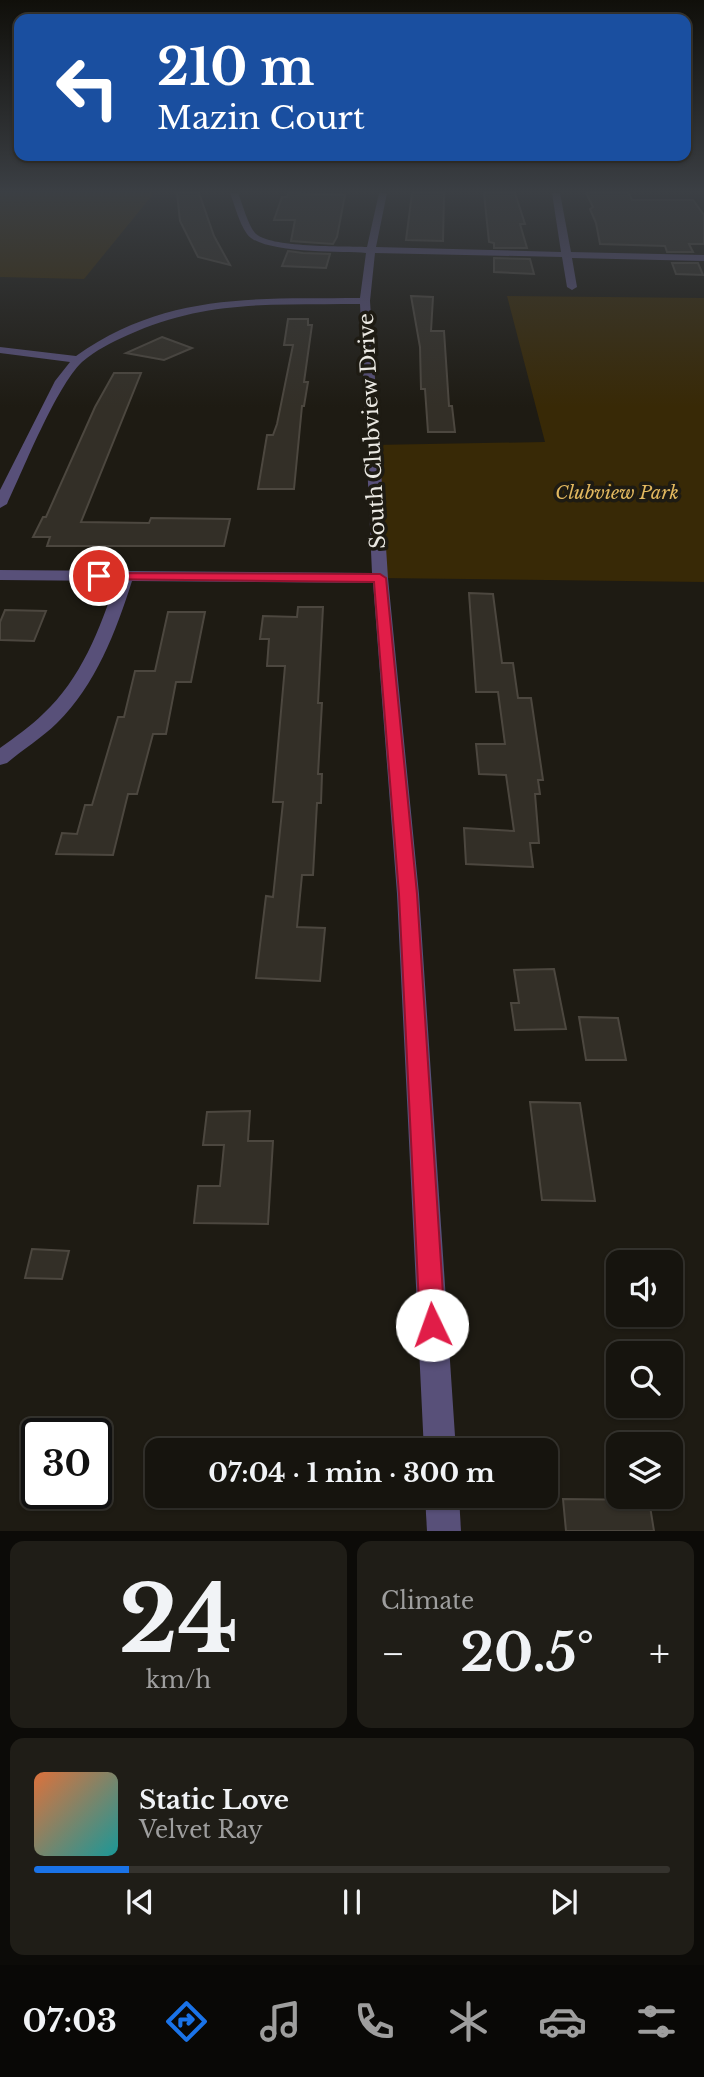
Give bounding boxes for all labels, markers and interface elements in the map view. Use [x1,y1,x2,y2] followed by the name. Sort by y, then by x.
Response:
[157,37,315,98] text: 210 m
[42,42,133,133] icon: left
[157,98,365,138] text: Mazin Court
[353,313,391,549] street label: South Clubview Drive
[555,482,679,504] park label: Clubview Park
[69,546,129,606] pin
[80,557,118,595] icon: arrive
[606,1250,683,1509] map controls
[606,1250,683,1327] button: sound
[395,1288,469,1362] position arrow
[606,1341,683,1418] button: search
[21,1418,112,1509] speed limit sign: 30
[606,1432,683,1509] button: layers
[208,1457,495,1489] text: 07:04 · 1 min · 300 m
[119,1564,238,1677] text: 24
[381,1587,474,1615] text: Climate
[460,1621,594,1685] text: 20.5°
[381,1630,405,1677] text: −
[649,1630,670,1677] text: +
[146,1666,211,1694] text: km/h
[139,1784,289,1816] text: Static Love
[139,1816,263,1844] text: Velvet Ray
[121,1883,159,1921] icon: previous
[333,1883,371,1921] icon: pause
[545,1883,583,1921] icon: next
[162,1997,211,2046] icon: directions
[256,1997,305,2046] icon: music
[350,1997,399,2046] icon: phone
[444,1997,493,2046] icon: climate
[538,1997,587,2046] icon: car
[632,1997,681,2046] icon: filters
[23,2001,117,2041] text: 07:03

